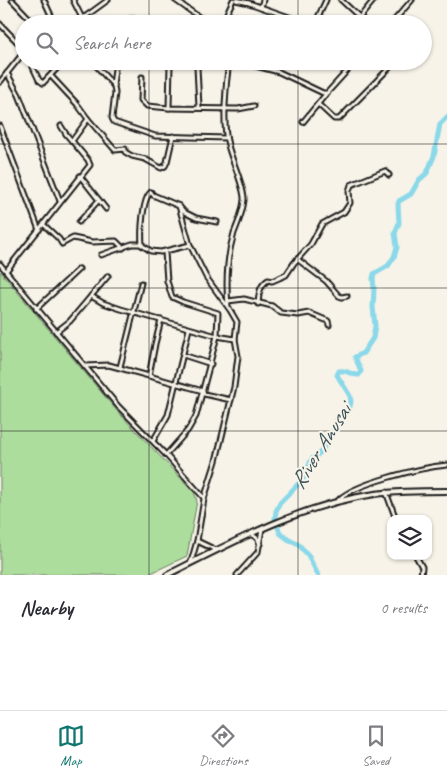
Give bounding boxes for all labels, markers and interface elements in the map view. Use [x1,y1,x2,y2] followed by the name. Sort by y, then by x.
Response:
[15,15,432,70] search box
[33,29,61,57] icon: search
[73,31,150,55] text: Search here
[284,395,360,494] water label: River Anusai
[387,515,432,560] map controls
[387,515,432,560] button: layers
[20,595,73,621] text: Nearby
[380,598,427,618] text: 0 results
[57,722,85,769] tab: Map
[199,722,248,769] tab: Directions
[362,722,390,769] tab: Saved

